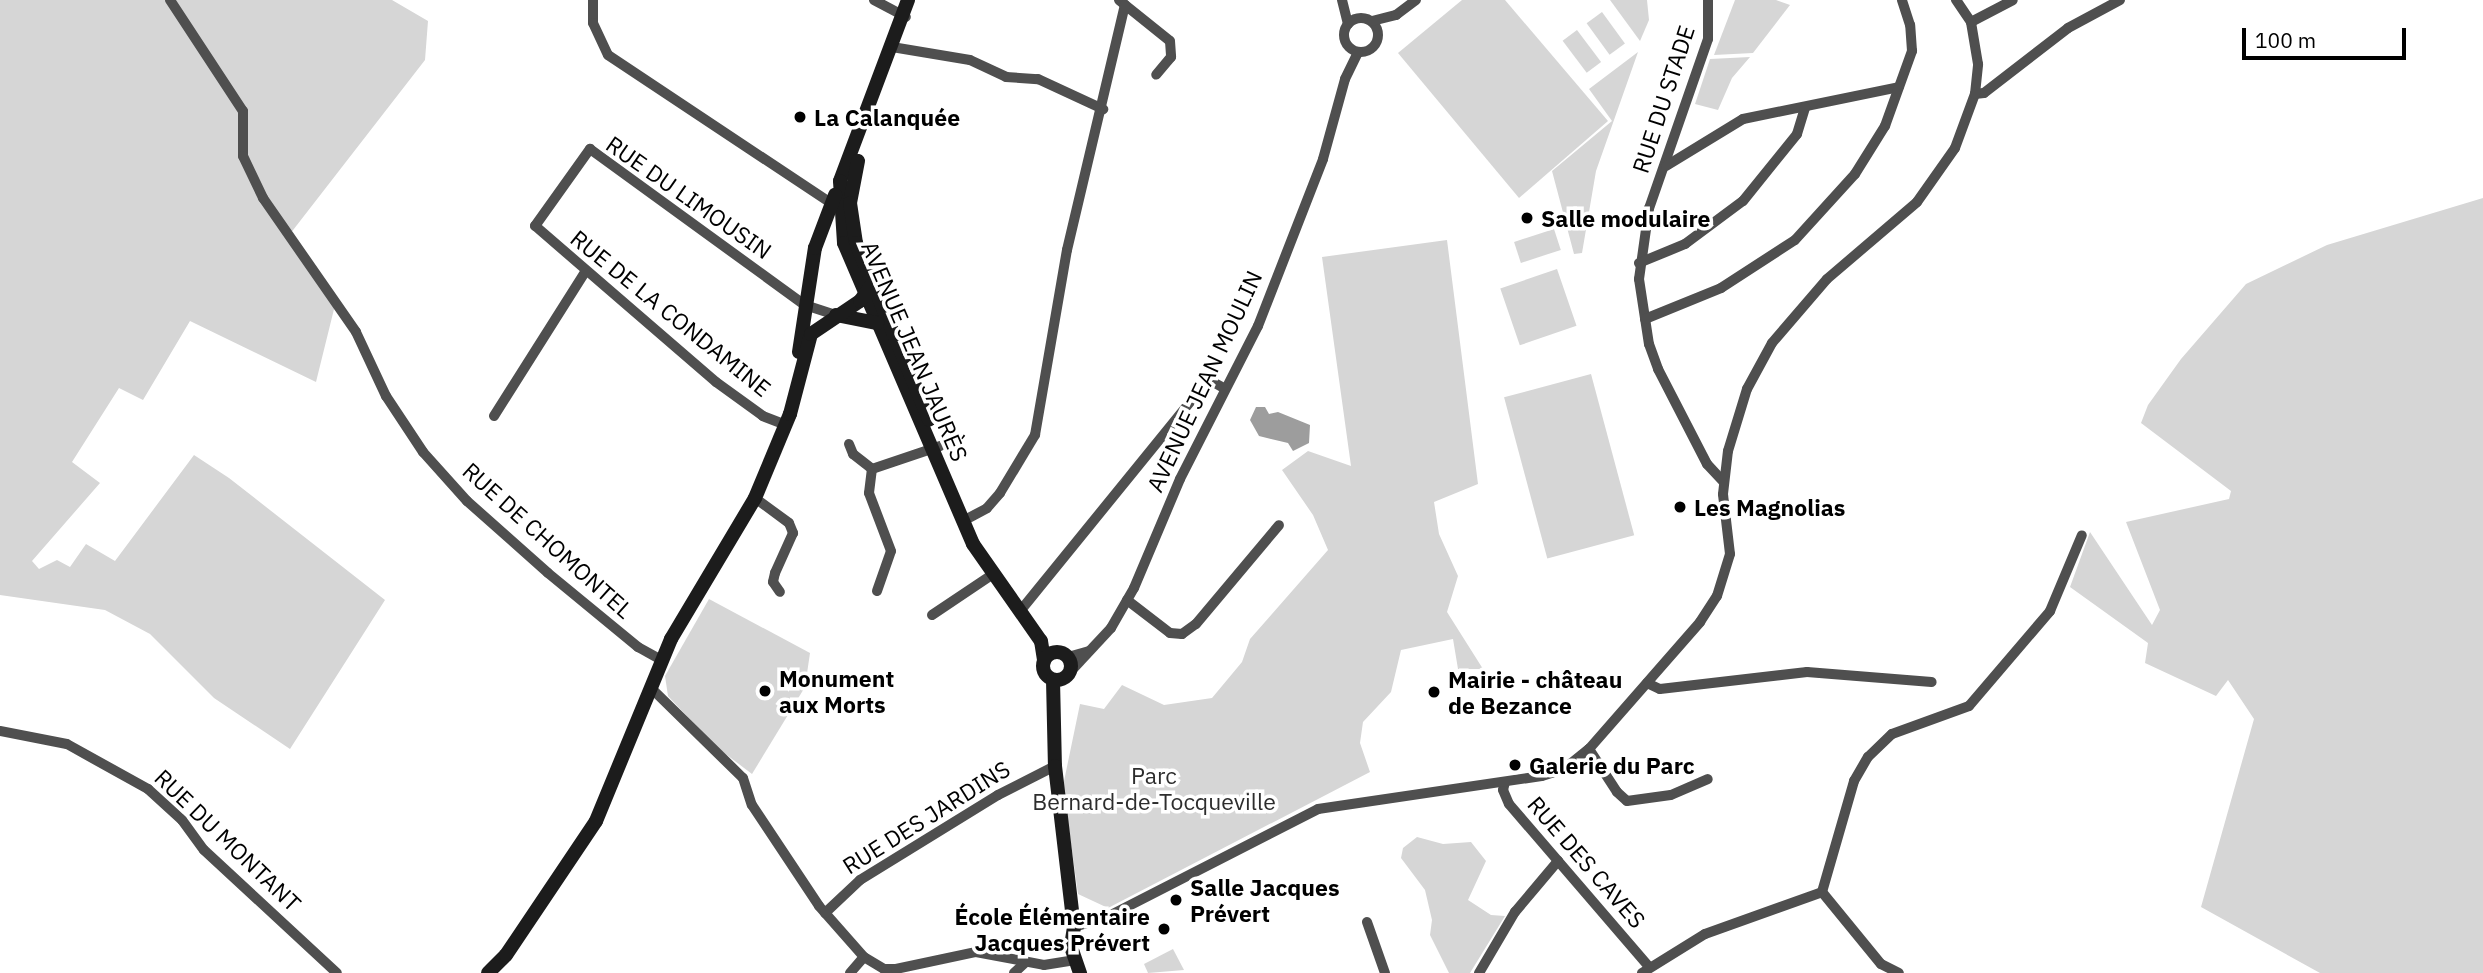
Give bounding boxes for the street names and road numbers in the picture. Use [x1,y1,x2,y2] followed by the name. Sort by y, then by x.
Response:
[1626,22,1700,176] street label: RUE DU STADE
[601,130,777,264] street label: RUE DU LIMOUSIN
[565,224,777,402] street label: RUE DE LA CONDAMINE
[856,237,974,465] street label: AVENUE JEAN JAURÈS
[1141,266,1267,496] street label: AVENUE JEAN MOULIN
[457,456,639,624] street label: RUE DE CHOMONTEL
[837,754,1015,880] street label: RUE DES JARDINS
[149,763,307,917] street label: RUE DU MONTANT
[1522,791,1652,933] street label: RUE DES CAVES

